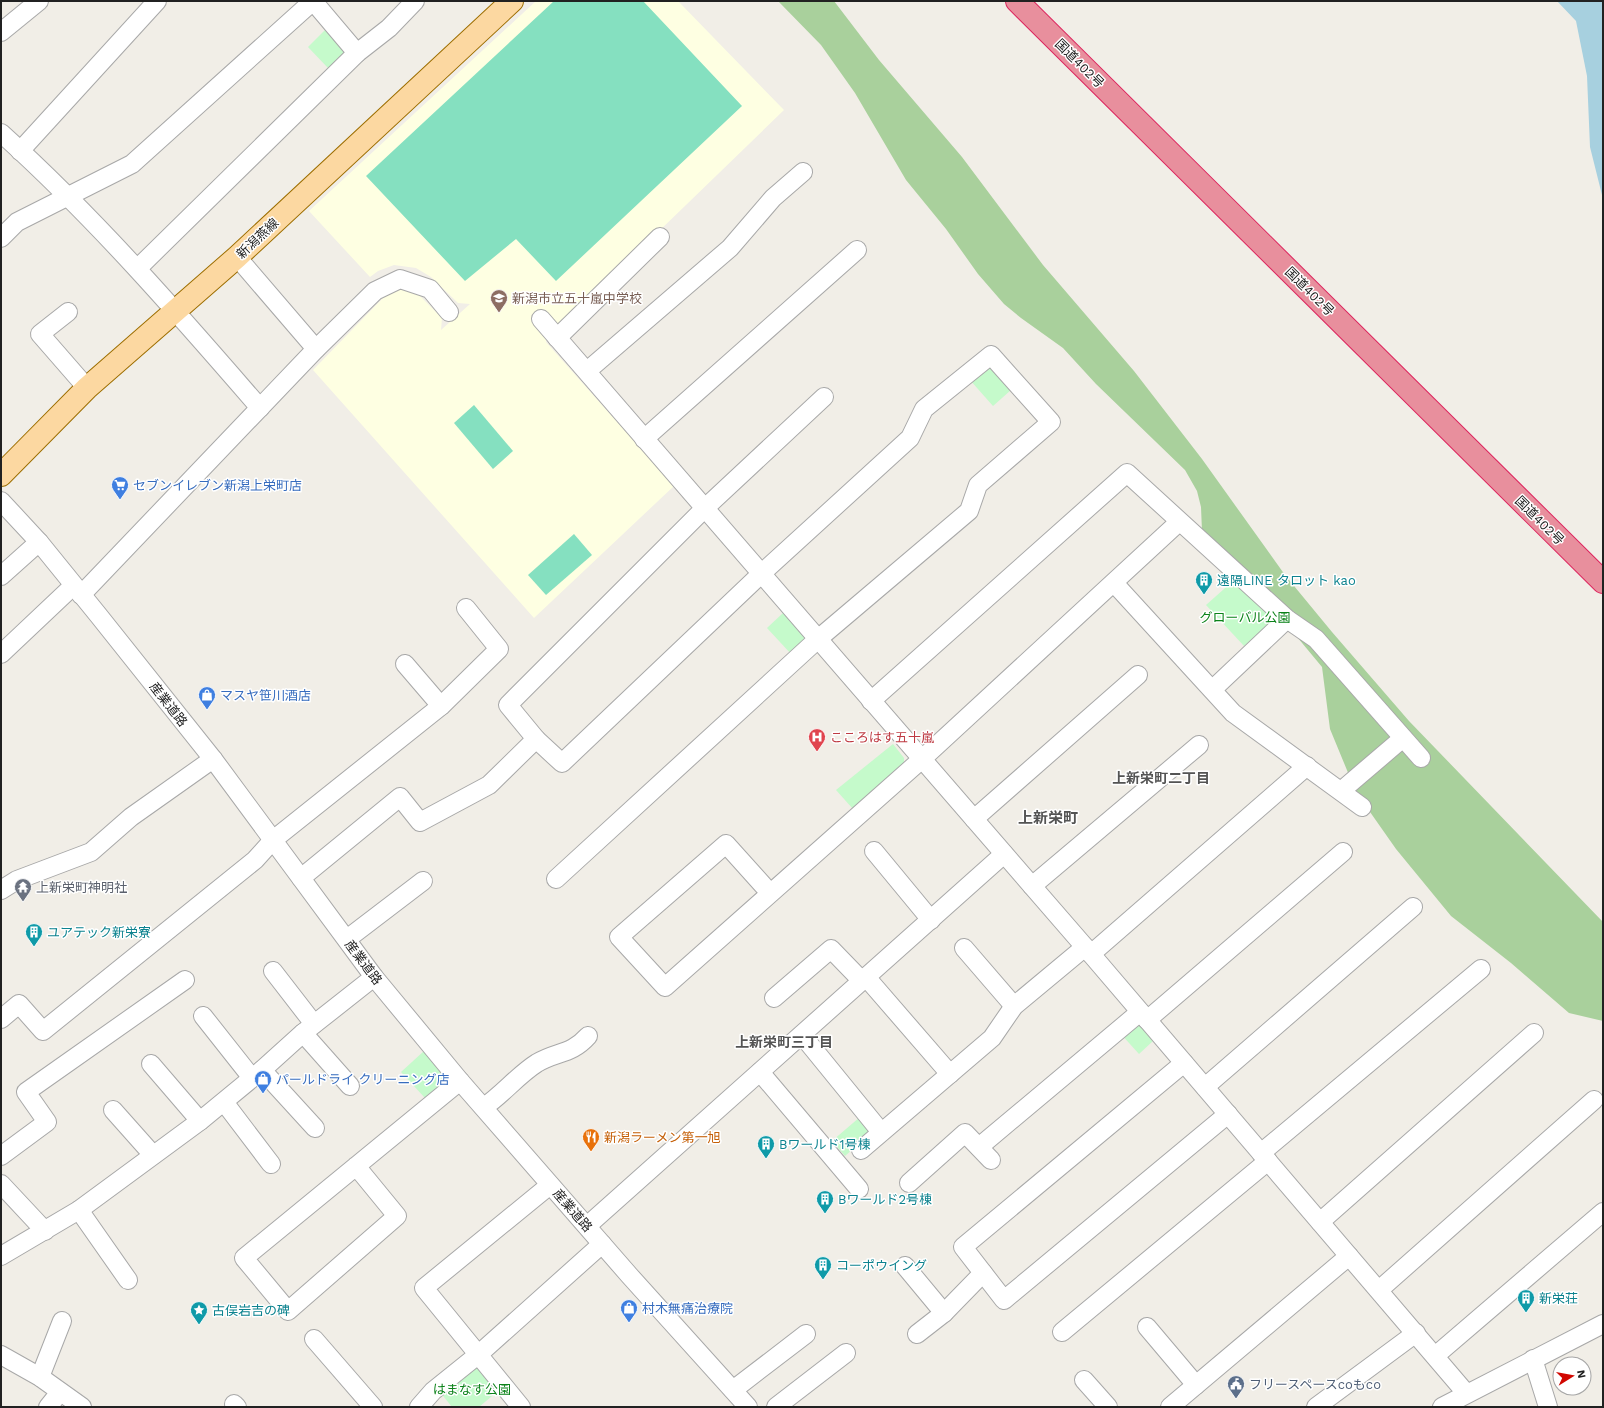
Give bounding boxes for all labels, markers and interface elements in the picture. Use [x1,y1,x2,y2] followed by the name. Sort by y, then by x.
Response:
[1052,36,1107,91] street label: 国道402号
[233,215,281,262] street label: 新潟燕線
[1282,264,1337,319] street label: 国道402号
[489,288,509,313] school or university icon: 新潟市立五十嵐中学校
[512,291,642,306] place label: 新潟市立五十嵐中学校
[110,475,130,500] supermarket icon: セブンイレブン新潟上栄町店
[133,478,302,493] place label: セブンイレブン新潟上栄町店
[1512,493,1567,548] street label: 国道402号
[1194,570,1214,595] building icon: 遠隔LINE タロット kao
[1217,573,1356,588] place label: 遠隔LINE タロット kao
[1200,610,1290,625] park label: グローバル公園
[147,679,191,729] street label: 産業道路
[197,685,217,710] shop icon: マスヤ笹川酒店
[220,688,311,703] place label: マスヤ笹川酒店
[807,727,827,752] hospital icon: こころはす五十嵐
[830,730,935,745] place label: こころはす五十嵐
[1112,770,1210,786] district label: 上新栄町二丁目
[1018,809,1078,827] district label: 上新栄町
[13,877,33,902] temple icon: 上新栄町神明社
[36,880,127,895] place label: 上新栄町神明社
[24,922,44,947] building icon: ユアテック新栄寮
[47,925,151,940] place label: ユアテック新栄寮
[342,937,385,988] street label: 産業道路
[735,1034,833,1050] district label: 上新栄町三丁目
[253,1069,273,1094] shop icon: パールドライ クリーニング店
[276,1072,449,1087] place label: パールドライ クリーニング店
[581,1127,601,1152] restaurant icon: 新潟ラーメン第一旭
[604,1130,720,1145] place label: 新潟ラーメン第一旭
[756,1134,776,1159] building icon: Bワールド1号棟
[779,1137,871,1152] place label: Bワールド1号棟
[550,1186,595,1235] street label: 産業道路
[815,1189,835,1214] building icon: Bワールド2号棟
[838,1192,932,1207] place label: Bワールド2号棟
[813,1255,833,1280] building icon: コーポウイング
[836,1258,927,1273] place label: コーポウイング
[1516,1288,1536,1313] building icon: 新栄荘
[1539,1291,1578,1306] place label: 新栄荘
[619,1298,639,1323] shop icon: 村木無痛治療院
[189,1300,209,1325] place icon: 古俣岩吉の碑
[642,1301,733,1316] place label: 村木無痛治療院
[212,1303,290,1318] place label: 古俣岩吉の碑
[1552,1356,1592,1396] north arrow
[1574,1369,1588,1379] text: N
[1226,1374,1246,1399] public building icon: フリースペースcoもco
[1249,1377,1381,1392] place label: フリースペースcoもco
[433,1382,511,1397] park label: はまなす公園

